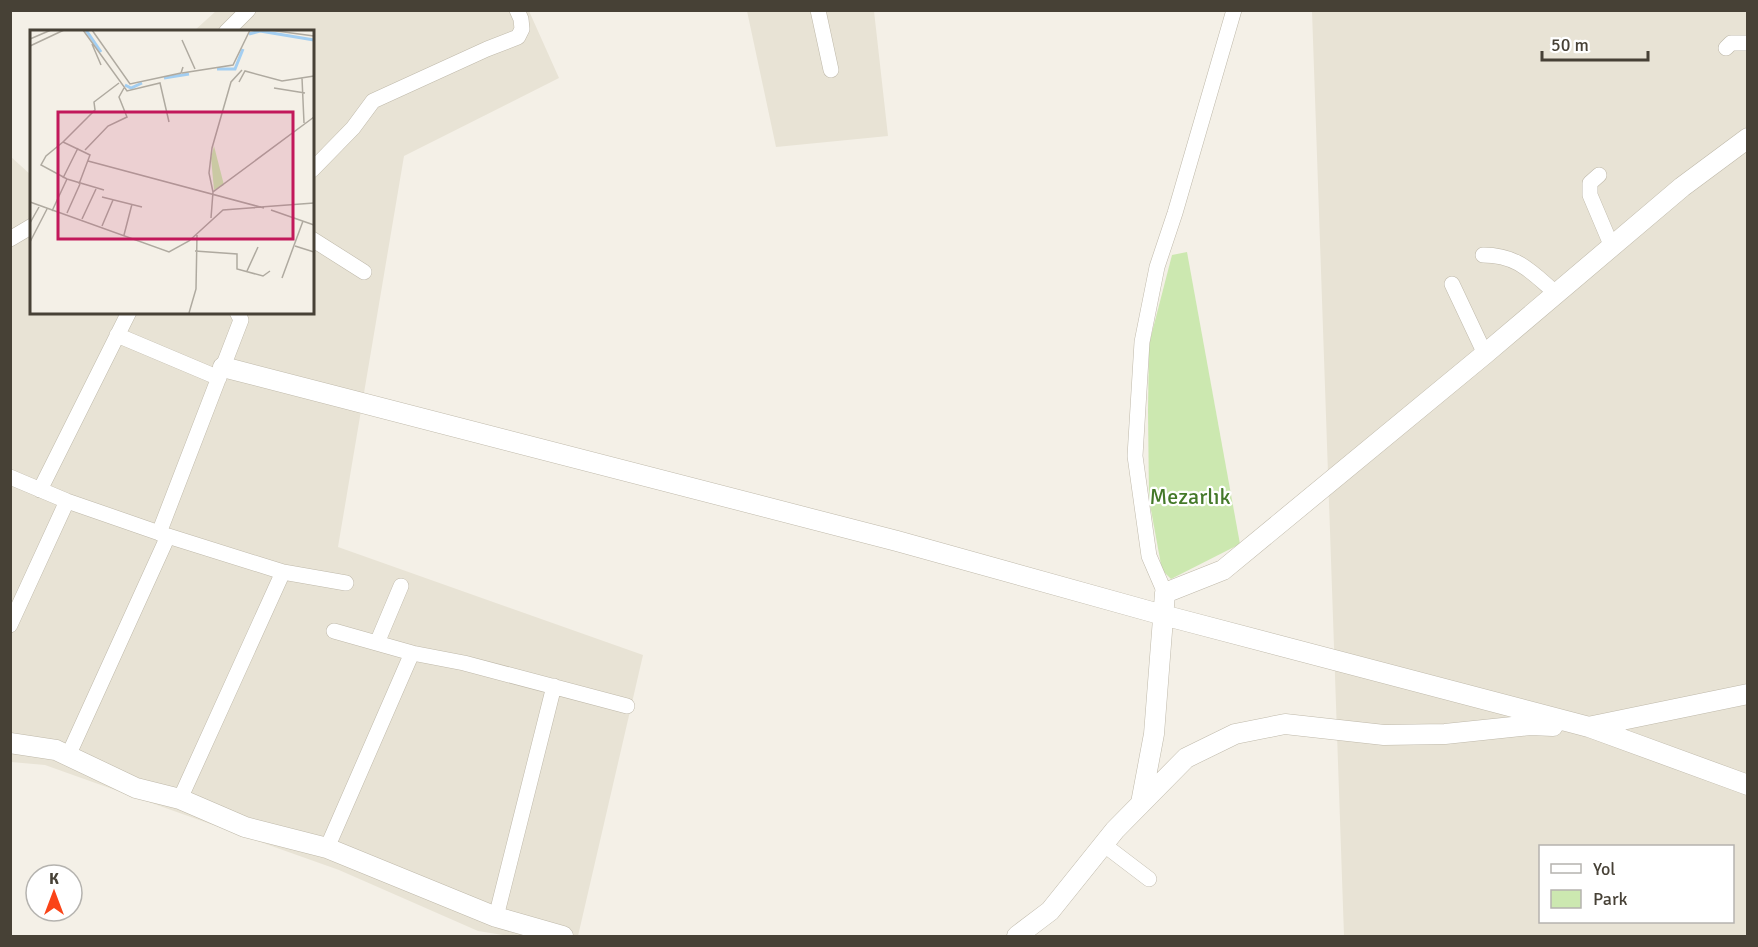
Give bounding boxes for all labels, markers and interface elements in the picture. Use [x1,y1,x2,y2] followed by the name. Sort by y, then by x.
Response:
[1542,24,1648,62] scale bar
[30,30,314,314] inset map
[1551,34,1589,56] text: 50 m
[1149,483,1231,510] park label: Mezarlık
[1539,845,1734,923] legend
[1593,858,1616,880] text: Yol
[24,863,84,923] north arrow
[49,869,59,889] text: K
[1593,888,1628,910] text: Park

